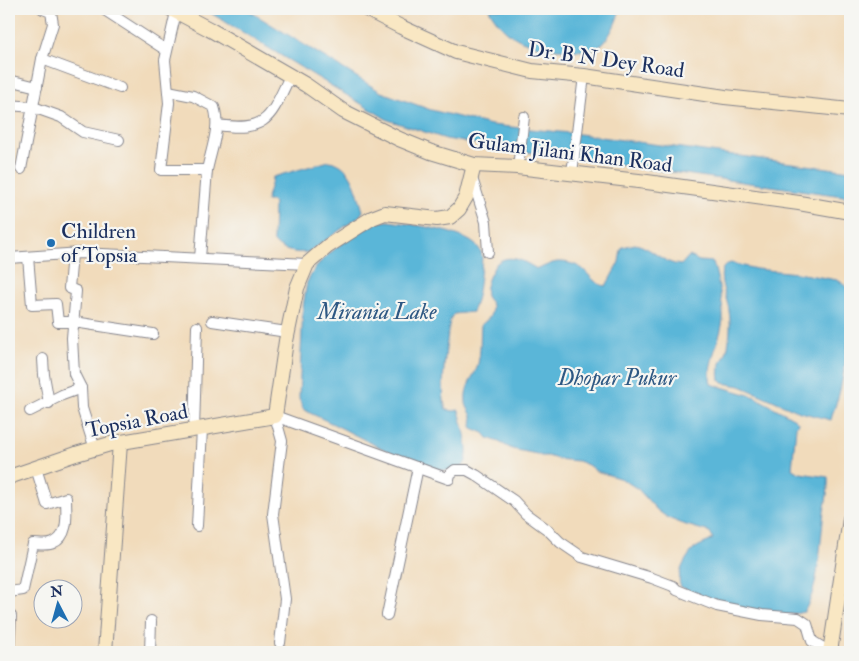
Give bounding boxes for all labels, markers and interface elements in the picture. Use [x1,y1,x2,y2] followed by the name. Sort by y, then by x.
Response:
[526,36,687,84] street label: Dr. B N Dey Road
[466,127,674,179] street label: Gulam Jilani Khan Road
[61,218,138,269] place label: Children of Topsia
[45,237,57,249] marker: Children of Topsia
[315,298,437,326] water label: Mirania Lake
[557,364,678,392] water label: Dhopar Pukur
[84,398,191,444] street label: Topsia Road
[32,578,82,628] north arrow
[49,582,64,601] text: N

